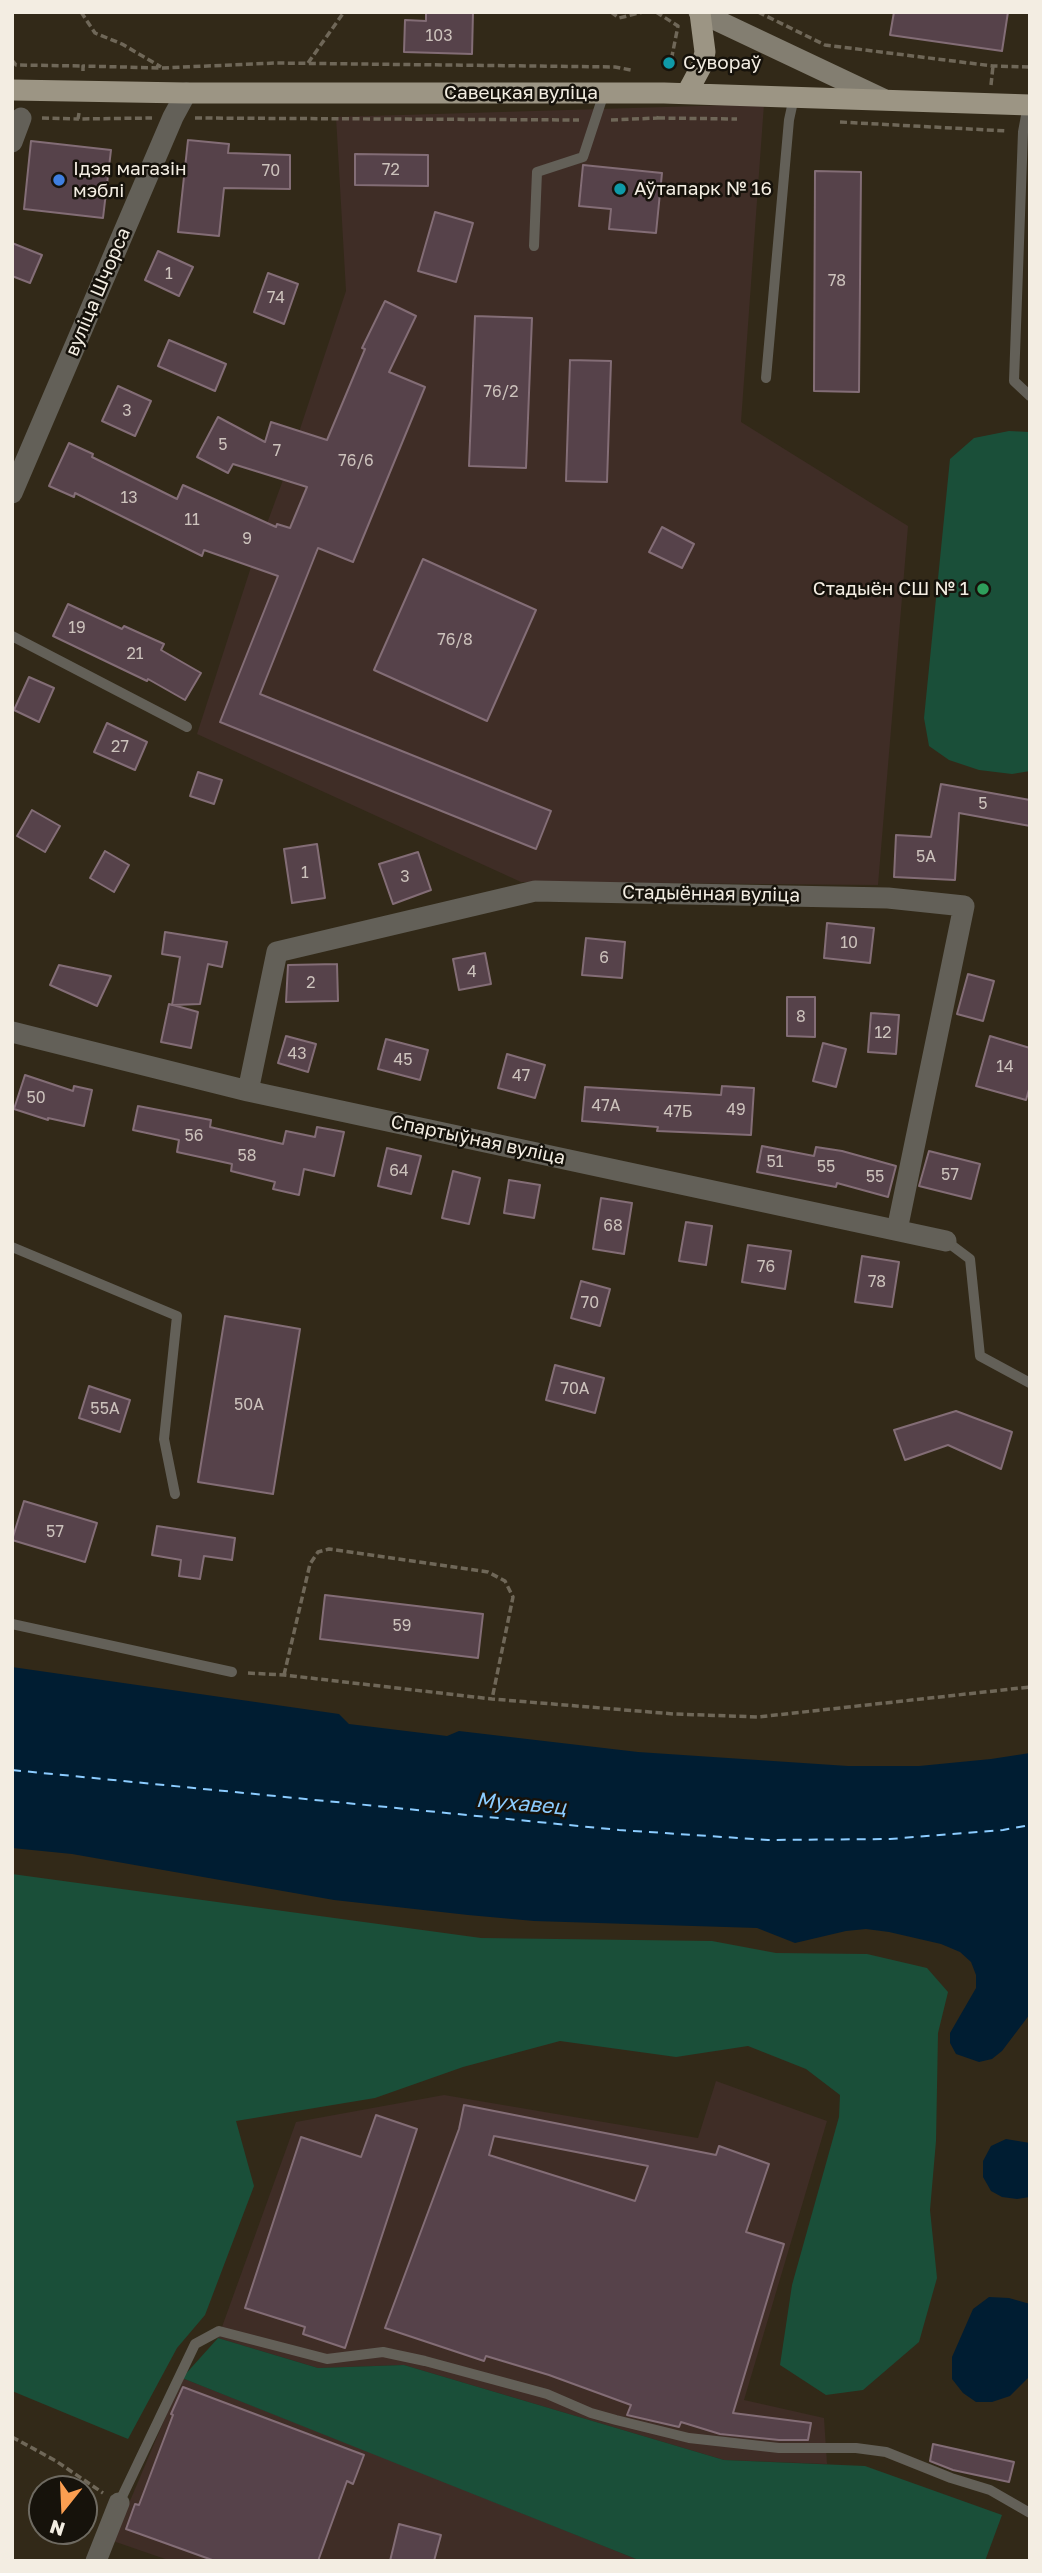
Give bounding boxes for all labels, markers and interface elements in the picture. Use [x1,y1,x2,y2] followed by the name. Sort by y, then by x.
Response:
[425,26,453,46] house number: 103
[683,52,761,74] place label: Сувораў
[661,55,677,71] marker: Сувораў
[444,82,598,104] street label: Савецкая вуліца
[73,158,187,202] place label: Ідэя магазін мэблі
[382,160,400,180] house number: 72
[262,161,280,181] house number: 70
[51,172,67,188] marker: Ідэя магазін мэблі
[634,178,772,200] place label: Аўтапарк № 16
[612,181,628,197] marker: Аўтапарк № 16
[61,224,135,360] street label: вуліца Шчорса
[165,264,173,284] house number: 1
[828,271,846,291] house number: 78
[267,288,285,308] house number: 74
[483,382,519,402] house number: 76/2
[122,401,132,421] house number: 3
[218,435,228,455] house number: 5
[273,441,281,461] house number: 7
[338,451,374,471] house number: 76/6
[120,488,138,508] house number: 13
[184,510,200,530] house number: 11
[242,529,252,549] house number: 9
[813,578,969,600] place label: Стадыён СШ № 1
[975,581,991,597] marker: Стадыён СШ № 1
[68,618,86,638] house number: 19
[437,630,473,650] house number: 76/8
[126,644,144,664] house number: 21
[111,737,129,757] house number: 27
[978,794,988,814] house number: 5
[916,847,936,867] house number: 5А
[301,863,309,883] house number: 1
[400,867,410,887] house number: 3
[622,881,800,907] street label: Стадыённая вуліца
[840,933,858,953] house number: 10
[599,948,609,968] house number: 6
[467,962,477,982] house number: 4
[306,973,316,993] house number: 2
[796,1007,806,1027] house number: 8
[874,1023,892,1043] house number: 12
[287,1044,307,1064] house number: 43
[393,1050,413,1070] house number: 45
[996,1057,1014,1077] house number: 14
[512,1066,530,1086] house number: 47
[26,1088,46,1108] house number: 50
[592,1096,620,1116] house number: 47А
[726,1100,746,1120] house number: 49
[664,1102,692,1122] house number: 47Б
[389,1110,567,1170] street label: Спартыўная вуліца
[185,1126,203,1146] house number: 56
[237,1146,257,1166] house number: 58
[766,1152,784,1172] house number: 51
[817,1157,835,1177] house number: 55
[389,1161,409,1181] house number: 64
[941,1165,959,1185] house number: 57
[866,1167,884,1187] house number: 55
[603,1216,623,1236] house number: 68
[757,1257,775,1277] house number: 76
[868,1272,886,1292] house number: 78
[581,1293,599,1313] house number: 70
[560,1379,590,1399] house number: 70А
[234,1395,264,1415] house number: 50А
[90,1399,120,1419] house number: 55А
[46,1522,64,1542] house number: 57
[393,1616,411,1636] house number: 59
[475,1788,567,1820] water label: Мухавец
[28,2475,98,2545] north arrow
[47,2515,67,2542] text: N

